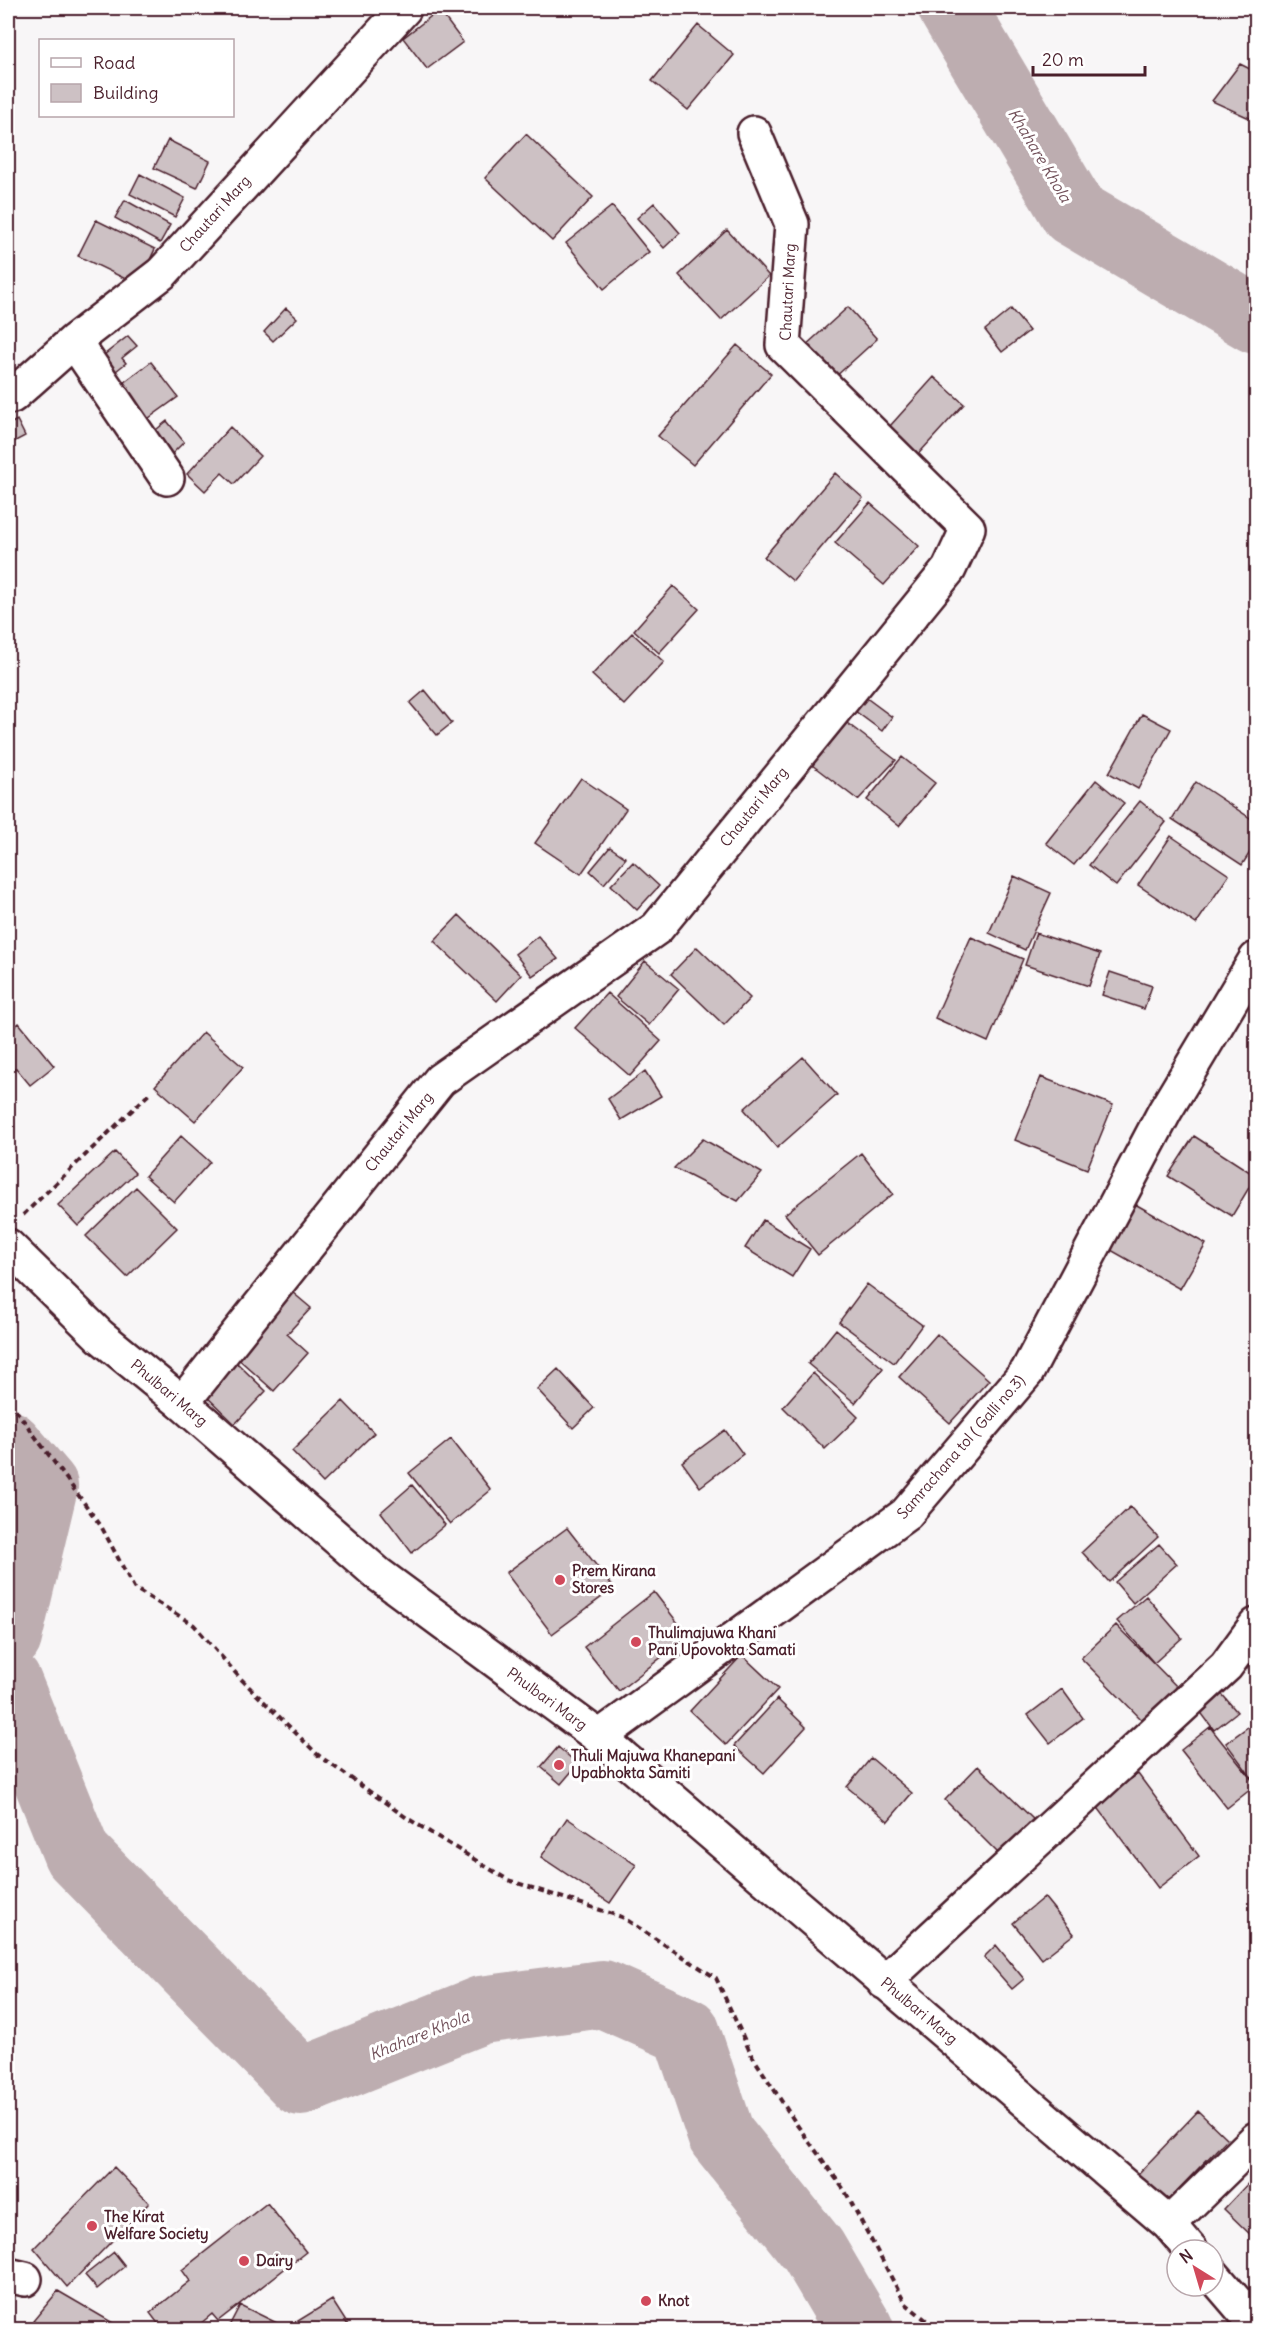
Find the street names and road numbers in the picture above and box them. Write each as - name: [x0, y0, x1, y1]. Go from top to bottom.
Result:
- street label: Chautari Marg: [175, 171, 254, 256]
- street label: Chautari Marg: [775, 243, 800, 341]
- street label: Chautari Marg: [716, 763, 792, 851]
- street label: Chautari Marg: [361, 1088, 437, 1176]
- street label: Phulbari Marg: [127, 1355, 212, 1430]
- street label: Samrachana tol ( Galli no.3): [893, 1371, 1028, 1523]
- street label: Phulbari Marg: [503, 1663, 591, 1734]
- street label: Phulbari Marg: [877, 1973, 962, 2048]

